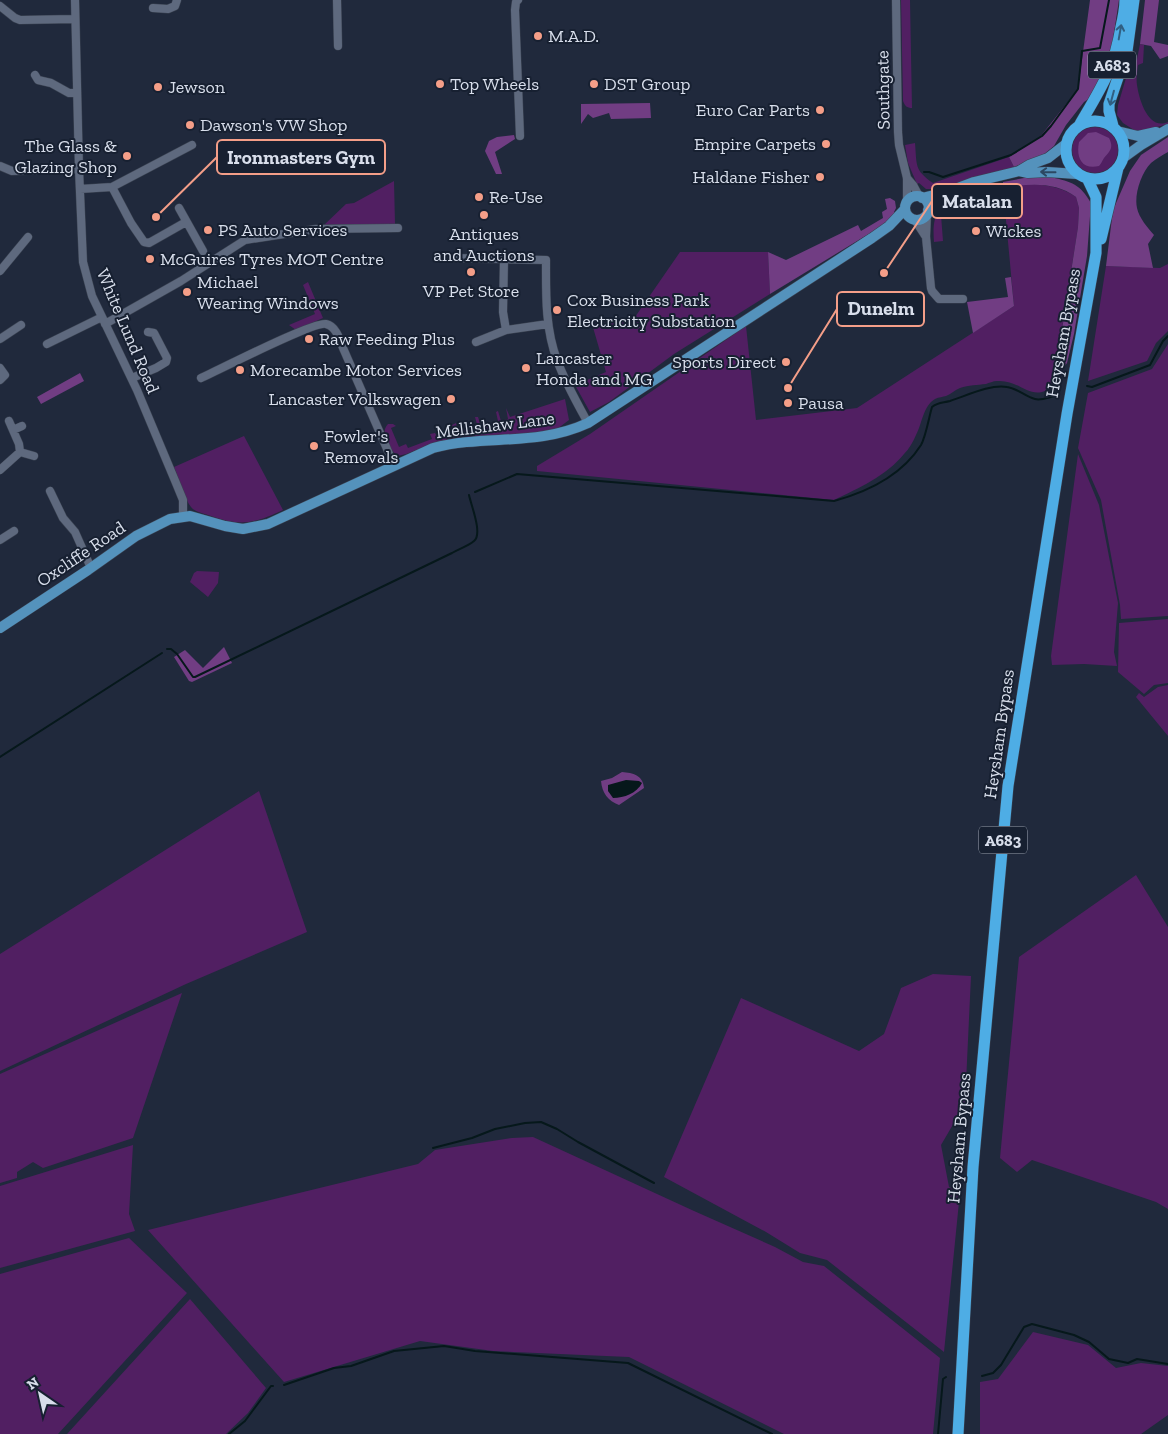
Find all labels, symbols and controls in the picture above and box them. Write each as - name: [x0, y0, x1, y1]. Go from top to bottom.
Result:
- one-way arrow: [1116, 24, 1126, 40]
- place label: M.A.D.: [548, 25, 599, 47]
- marker: M.A.D.: [532, 30, 544, 42]
- street label: Southgate: [871, 50, 895, 130]
- road number: A683: [1088, 52, 1136, 78]
- place label: Top Wheels: [450, 73, 539, 95]
- place label: DST Group: [604, 73, 691, 95]
- place label: Jewson: [168, 76, 226, 98]
- marker: Top Wheels: [434, 78, 446, 90]
- marker: DST Group: [588, 78, 600, 90]
- marker: Jewson: [152, 81, 164, 93]
- one-way arrow: [1106, 90, 1116, 106]
- place label: Euro Car Parts: [696, 99, 810, 121]
- marker: Euro Car Parts: [814, 104, 826, 116]
- place label: Dawson's VW Shop: [200, 114, 347, 136]
- marker: Dawson's VW Shop: [184, 119, 196, 131]
- place label: Empire Carpets: [694, 133, 816, 155]
- place label: The Glass & Glazing Shop: [15, 135, 117, 178]
- marker: Empire Carpets: [820, 138, 832, 150]
- callout: Ironmasters Gym: [217, 140, 385, 174]
- text: Ironmasters Gym: [227, 146, 375, 169]
- marker: The Glass & Glazing Shop: [121, 150, 133, 162]
- place label: Haldane Fisher: [693, 166, 810, 188]
- one-way arrow: [1040, 167, 1056, 177]
- marker: Haldane Fisher: [814, 171, 826, 183]
- callout: Matalan: [932, 184, 1022, 218]
- place label: Re-Use: [489, 186, 543, 208]
- text: Matalan: [942, 190, 1013, 213]
- marker: Re-Use: [473, 191, 485, 203]
- marker: Antiques and Auctions: [478, 209, 490, 221]
- place label: PS Auto Services: [218, 219, 348, 241]
- place label: Wickes: [986, 220, 1041, 242]
- place label: Antiques and Auctions: [433, 223, 535, 266]
- marker: PS Auto Services: [202, 224, 214, 236]
- marker: Wickes: [970, 225, 982, 237]
- place label: McGuires Tyres MOT Centre: [160, 248, 384, 270]
- marker: McGuires Tyres MOT Centre: [144, 253, 156, 265]
- street label: White Lund Road: [92, 265, 164, 397]
- marker: VP Pet Store: [465, 266, 477, 278]
- street label: Heysham Bypass: [1041, 267, 1085, 399]
- place label: Michael Wearing Windows: [197, 271, 339, 314]
- place label: VP Pet Store: [422, 280, 519, 302]
- marker: Michael Wearing Windows: [181, 286, 193, 298]
- place label: Cox Business Park Electricity Substation: [567, 289, 736, 332]
- callout: Dunelm: [837, 292, 924, 326]
- text: Dunelm: [848, 297, 915, 320]
- marker: Cox Business Park Electricity Substation: [551, 304, 563, 316]
- place label: Raw Feeding Plus: [319, 328, 455, 350]
- marker: Raw Feeding Plus: [303, 333, 315, 345]
- place label: Lancaster Honda and MG: [536, 347, 652, 390]
- place label: Sports Direct: [672, 351, 776, 373]
- marker: Sports Direct: [780, 356, 792, 368]
- place label: Morecambe Motor Services: [250, 359, 462, 381]
- marker: Lancaster Honda and MG: [520, 362, 532, 374]
- marker: Morecambe Motor Services: [234, 364, 246, 376]
- place label: Lancaster Volkswagen: [269, 388, 442, 410]
- place label: Pausa: [798, 392, 844, 414]
- marker: Lancaster Volkswagen: [445, 393, 457, 405]
- marker: Pausa: [782, 397, 794, 409]
- street label: Mellishaw Lane: [434, 407, 556, 443]
- place label: Fowler's Removals: [324, 425, 398, 468]
- marker: Fowler's Removals: [308, 440, 320, 452]
- street label: Oxcliffe Road: [32, 516, 130, 592]
- street label: Heysham Bypass: [979, 668, 1019, 800]
- road number: A683: [979, 826, 1027, 854]
- street label: Heysham Bypass: [942, 1072, 976, 1204]
- north arrow: [15, 1369, 65, 1419]
- text: N: [24, 1373, 42, 1394]

